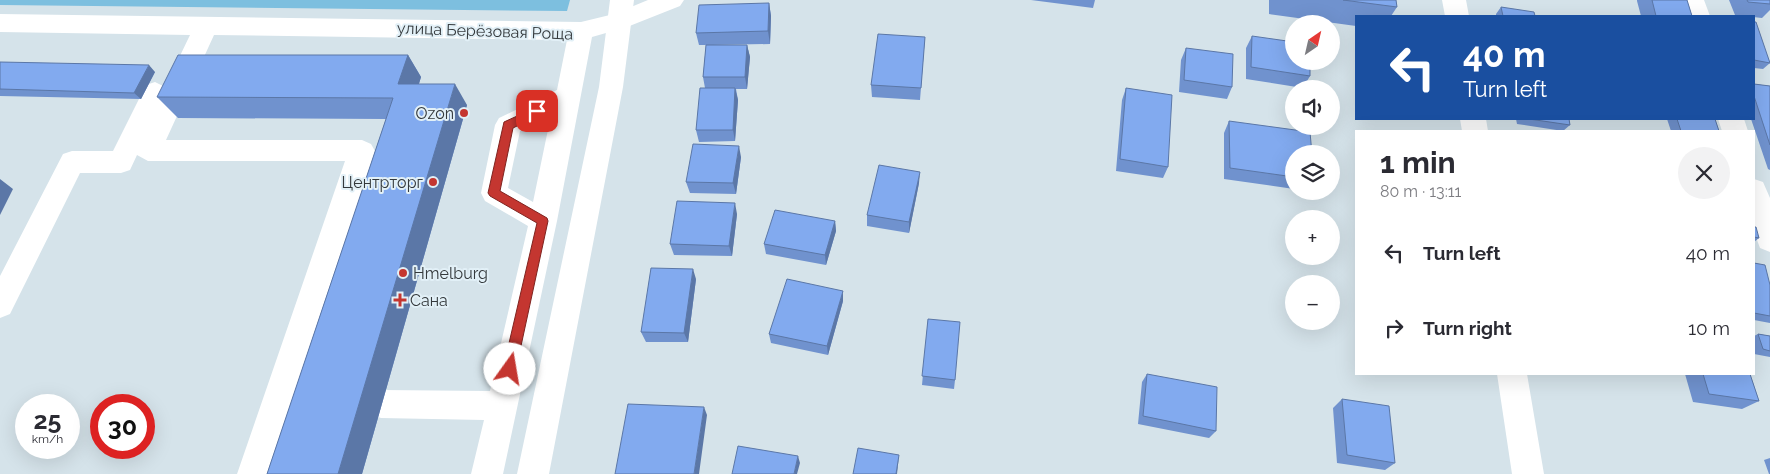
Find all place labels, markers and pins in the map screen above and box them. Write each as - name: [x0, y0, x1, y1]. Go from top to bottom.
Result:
- pin: [516, 90, 558, 132]
- place label: Ozon: [415, 104, 454, 123]
- marker: Ozon: [458, 107, 470, 119]
- place label: Центрторг: [342, 173, 424, 192]
- marker: Центрторг: [427, 176, 439, 188]
- place label: Hmelburg: [413, 264, 488, 283]
- marker: Hmelburg: [397, 267, 409, 279]
- place label: Сана: [410, 291, 448, 310]
- marker: Сана: [394, 294, 406, 306]

